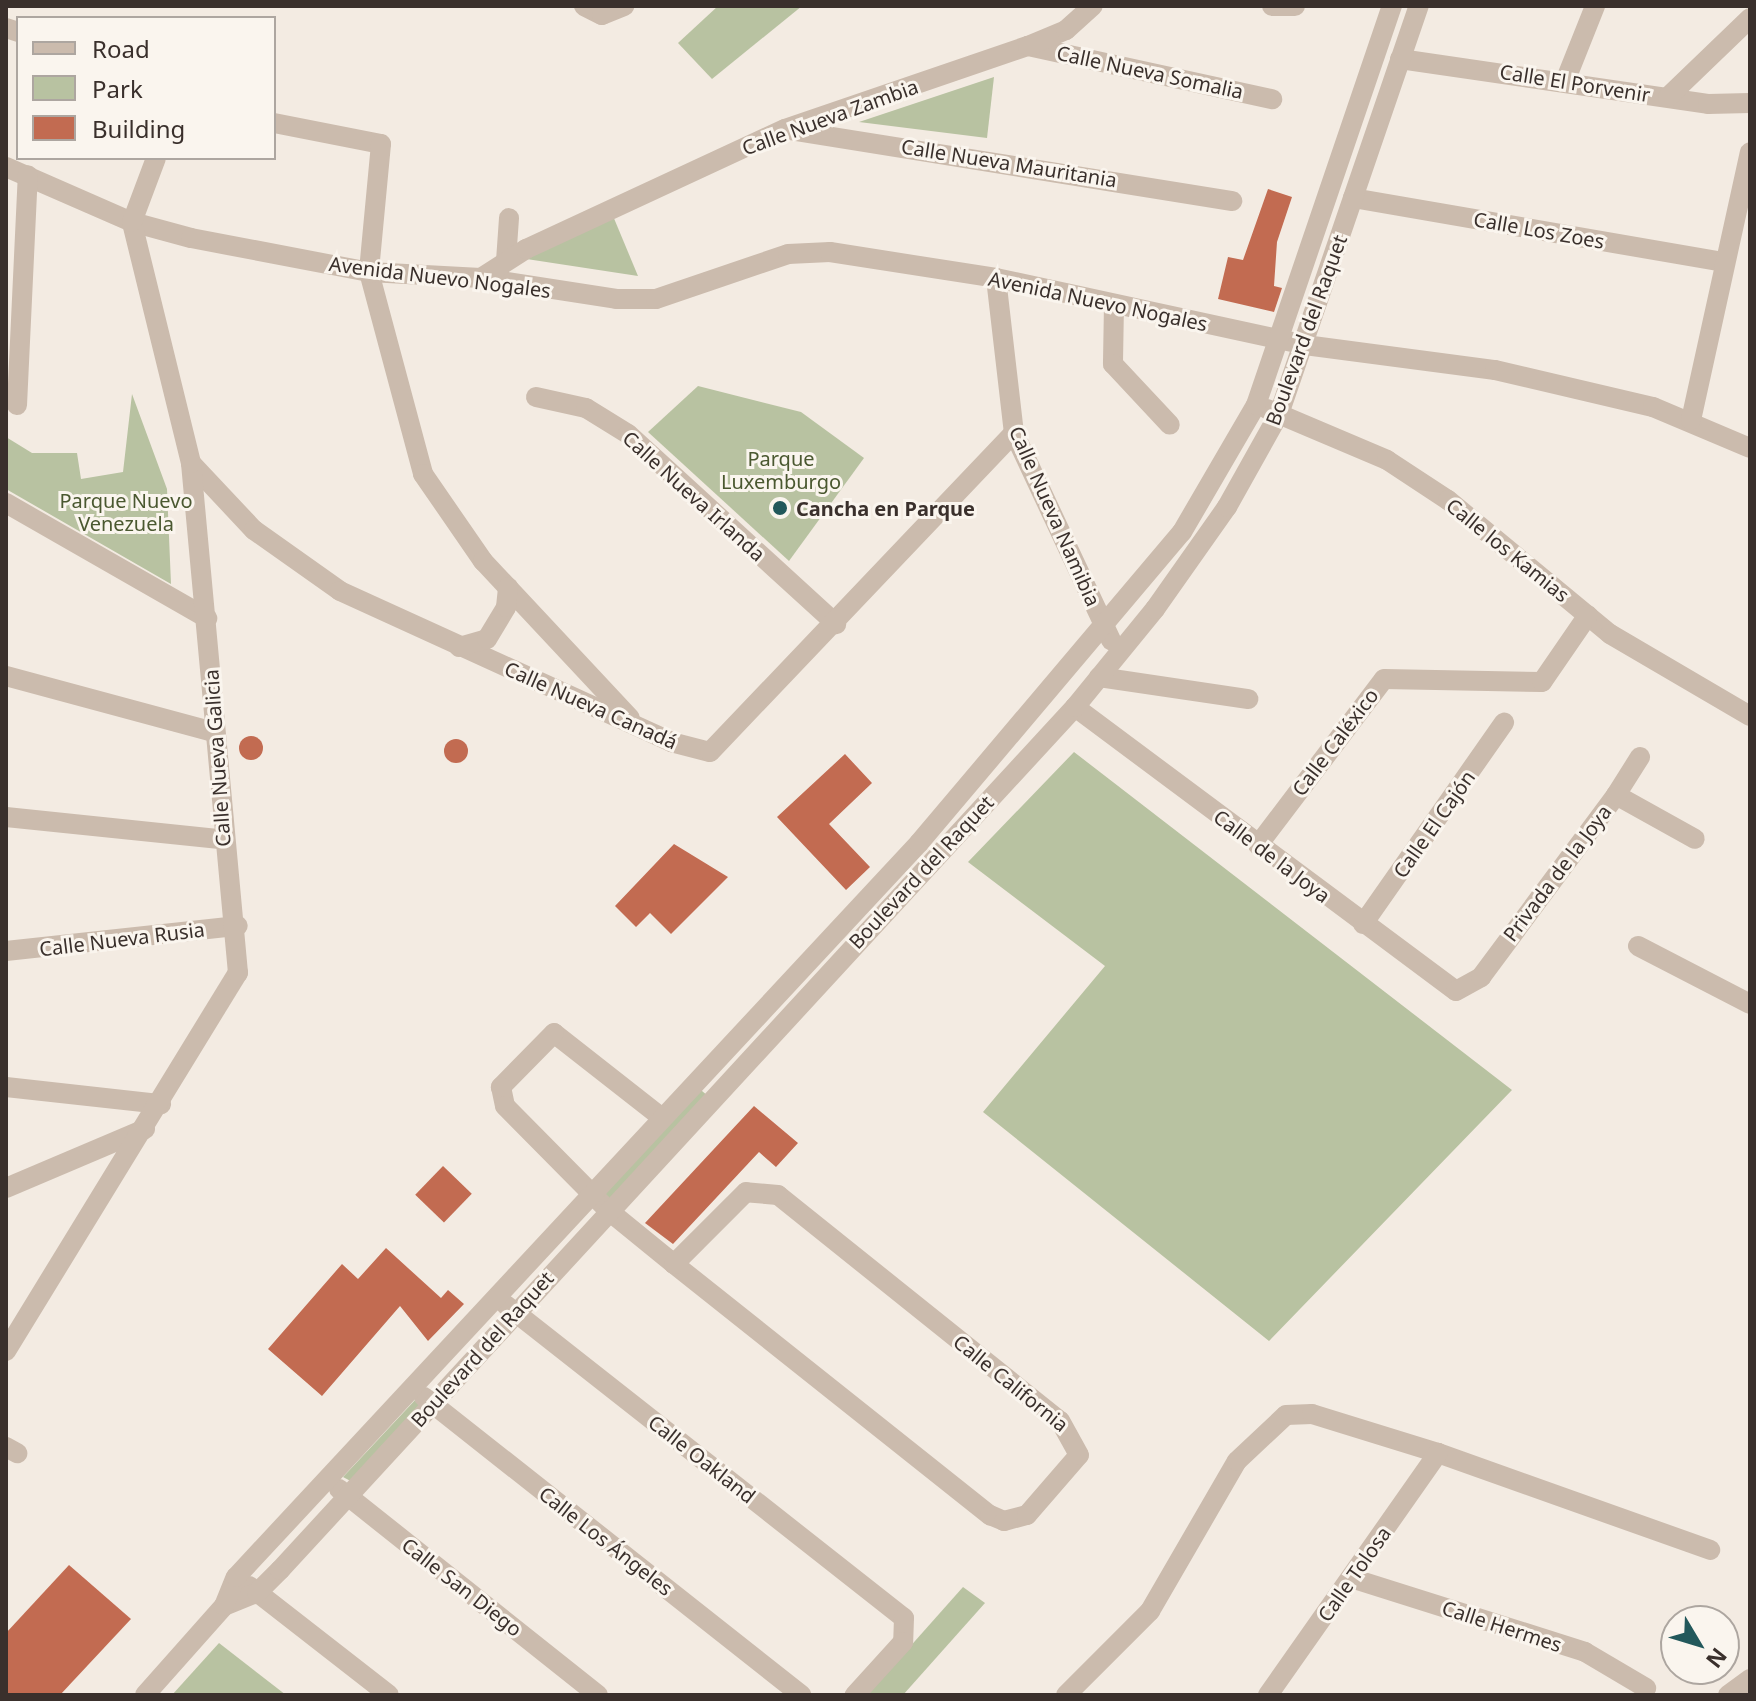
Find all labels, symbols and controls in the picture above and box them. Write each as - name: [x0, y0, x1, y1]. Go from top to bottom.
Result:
- legend: [16, 16, 276, 160]
- text: Road: [92, 32, 150, 65]
- street label: Calle Nueva Somalia: [1054, 40, 1246, 104]
- street label: Calle El Porvenir: [1498, 59, 1652, 107]
- text: Park: [92, 72, 143, 105]
- street label: Calle Nueva Zambia: [739, 74, 921, 160]
- text: Building: [92, 112, 185, 145]
- street label: Calle Nueva Mauritania: [899, 134, 1119, 192]
- street label: Calle Los Zoes: [1472, 207, 1606, 253]
- street label: Boulevard del Raquet: [1260, 231, 1352, 429]
- street label: Avenida Nuevo Nogales: [328, 251, 552, 303]
- street label: Avenida Nuevo Nogales: [986, 266, 1210, 336]
- street label: Calle Nueva Namibia: [1004, 422, 1106, 610]
- street label: Calle Nueva Irlanda: [618, 426, 770, 566]
- park label: Parque Luxemburgo: [721, 447, 841, 494]
- park label: Parque Nuevo Venezuela: [59, 488, 193, 535]
- street label: Calle los Kamias: [1442, 493, 1574, 607]
- place label: Cancha en Parque: [796, 496, 975, 520]
- marker: Cancha en Parque: [771, 499, 789, 517]
- street label: Calle Nueva Canadá: [501, 656, 681, 754]
- street label: Calle Nueva Galicia: [199, 668, 235, 848]
- street label: Calle Caléxico: [1287, 684, 1383, 800]
- street label: Calle El Cajón: [1388, 766, 1480, 882]
- street label: Boulevard del Raquet: [844, 790, 998, 954]
- street label: Privada de la Joya: [1498, 800, 1616, 946]
- street label: Calle de la Joya: [1209, 804, 1335, 908]
- street label: Calle Nueva Rusia: [38, 917, 206, 961]
- street label: Boulevard del Raquet: [406, 1266, 558, 1432]
- street label: Calle California: [949, 1329, 1073, 1437]
- street label: Calle Oakland: [644, 1410, 760, 1508]
- street label: Calle Los Ángeles: [534, 1481, 678, 1601]
- street label: Calle Tolosa: [1312, 1522, 1396, 1626]
- street label: Calle San Diego: [397, 1533, 527, 1641]
- street label: Calle Hermes: [1439, 1595, 1565, 1657]
- north arrow: [1660, 1605, 1740, 1685]
- text: N: [1700, 1642, 1735, 1675]

